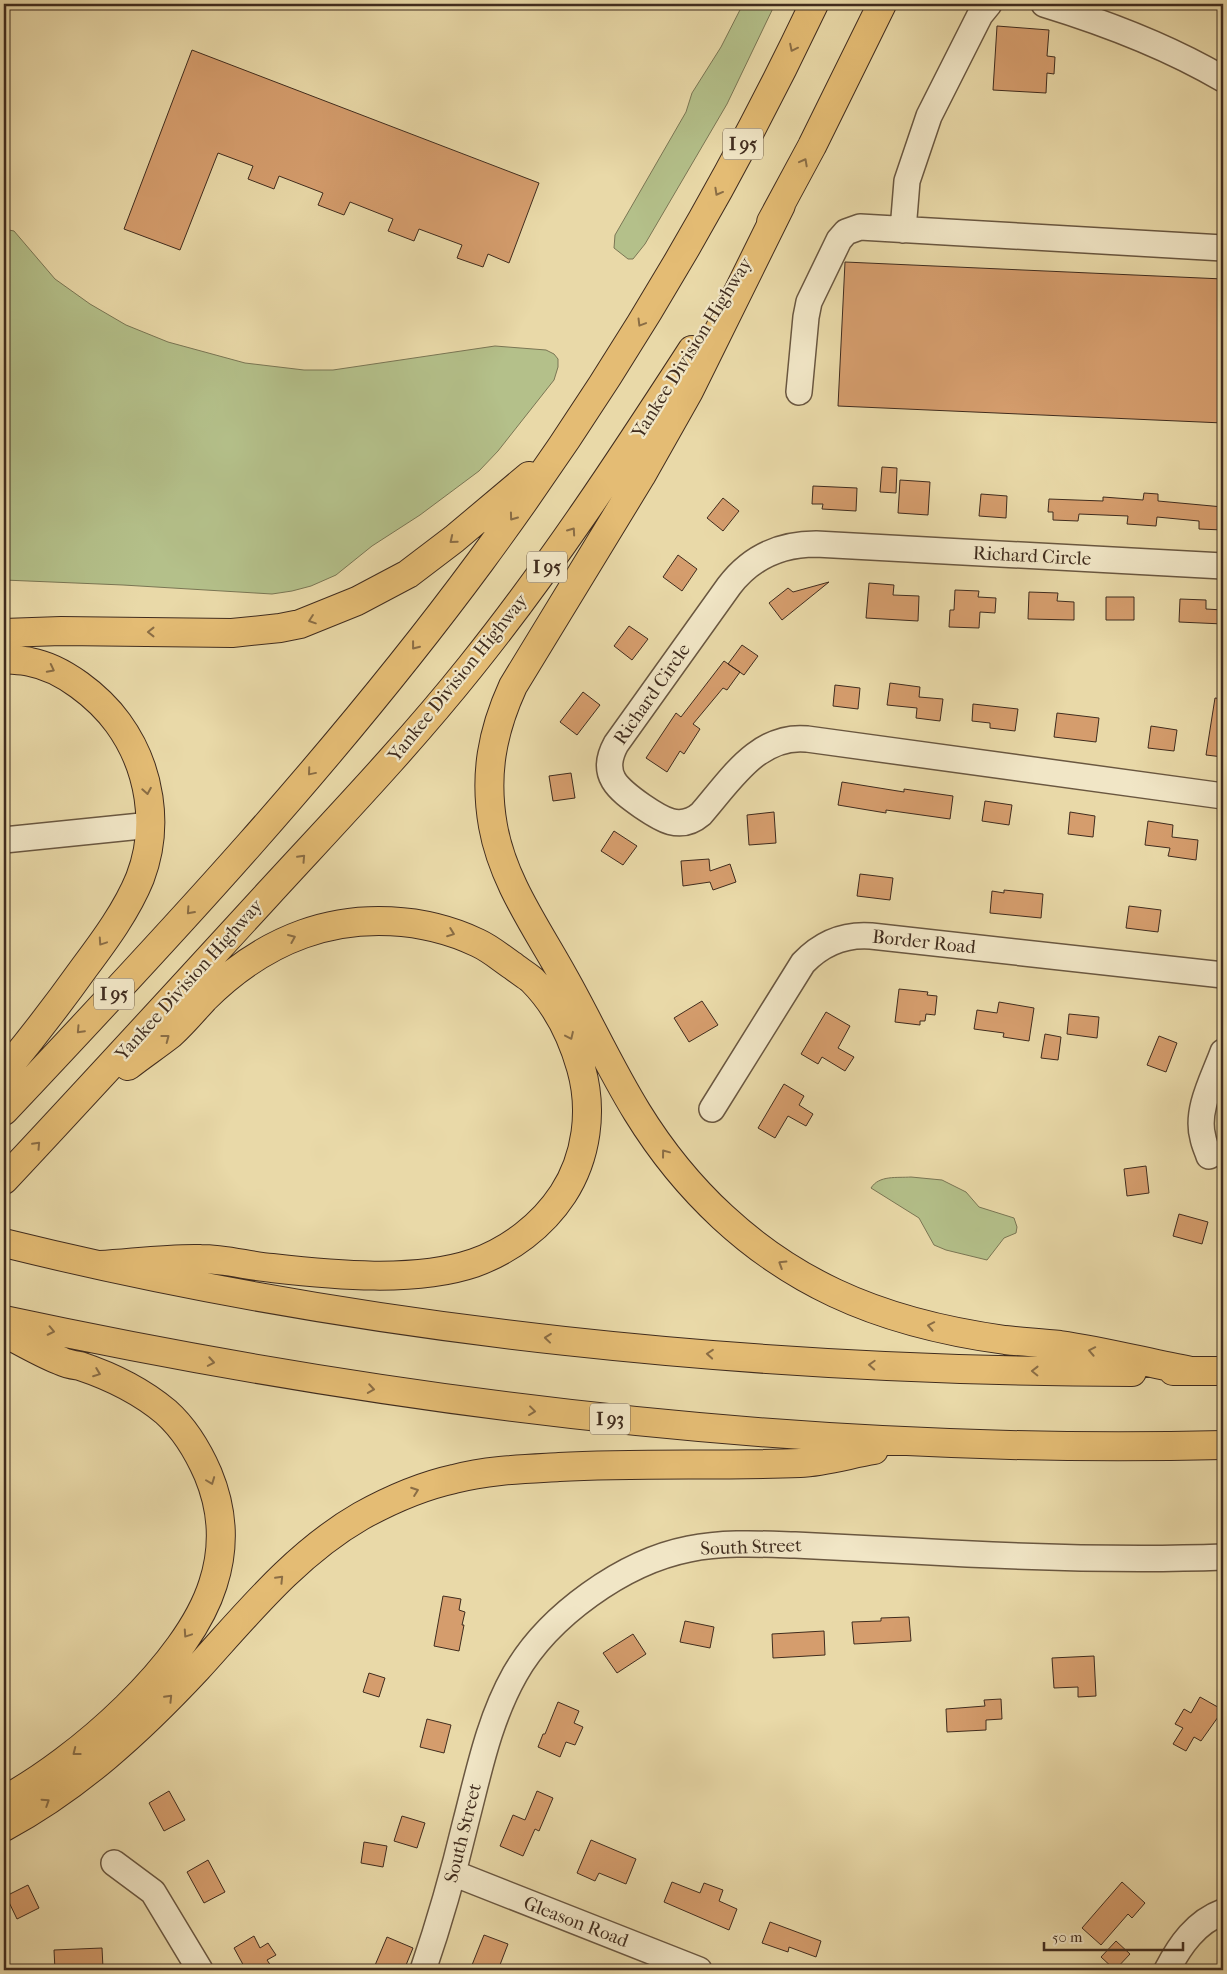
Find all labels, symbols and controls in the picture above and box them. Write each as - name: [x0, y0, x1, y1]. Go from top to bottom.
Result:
- one-way arrow: [789, 43, 799, 52]
- road number: I 95: [723, 128, 763, 160]
- one-way arrow: [798, 159, 808, 168]
- one-way arrow: [714, 186, 724, 195]
- street label: Yankee Division Highway: [627, 253, 757, 443]
- one-way arrow: [638, 318, 648, 327]
- one-way arrow: [510, 511, 518, 520]
- one-way arrow: [566, 528, 575, 537]
- one-way arrow: [449, 534, 459, 543]
- street label: Richard Circle: [972, 542, 1092, 570]
- road number: I 95: [527, 552, 567, 582]
- street label: Yankee Division Highway: [383, 589, 533, 767]
- one-way arrow: [308, 614, 317, 624]
- one-way arrow: [147, 627, 154, 637]
- street label: Richard Circle: [609, 639, 695, 749]
- one-way arrow: [411, 641, 420, 650]
- one-way arrow: [46, 663, 55, 673]
- one-way arrow: [309, 766, 317, 775]
- one-way arrow: [142, 787, 152, 796]
- one-way arrow: [296, 855, 305, 864]
- street label: Yankee Division Highway: [110, 894, 268, 1066]
- one-way arrow: [187, 906, 196, 915]
- street label: Border Road: [871, 926, 977, 958]
- one-way arrow: [446, 927, 455, 937]
- one-way arrow: [287, 934, 296, 945]
- one-way arrow: [99, 936, 108, 946]
- road number: I 95: [94, 979, 134, 1010]
- one-way arrow: [77, 1025, 86, 1034]
- one-way arrow: [564, 1031, 574, 1040]
- one-way arrow: [160, 1035, 169, 1043]
- one-way arrow: [31, 1141, 40, 1150]
- one-way arrow: [662, 1150, 670, 1159]
- one-way arrow: [778, 1261, 788, 1270]
- one-way arrow: [927, 1321, 936, 1332]
- one-way arrow: [47, 1325, 56, 1336]
- one-way arrow: [544, 1333, 552, 1344]
- one-way arrow: [1087, 1346, 1096, 1357]
- one-way arrow: [706, 1349, 714, 1360]
- one-way arrow: [206, 1357, 215, 1367]
- one-way arrow: [868, 1360, 876, 1371]
- one-way arrow: [1030, 1366, 1038, 1376]
- one-way arrow: [92, 1367, 100, 1377]
- one-way arrow: [367, 1383, 375, 1394]
- road number: I 93: [590, 1404, 630, 1435]
- one-way arrow: [528, 1405, 536, 1416]
- one-way arrow: [205, 1476, 215, 1484]
- one-way arrow: [411, 1487, 419, 1497]
- street label: South Street: [700, 1534, 802, 1560]
- one-way arrow: [274, 1576, 283, 1585]
- one-way arrow: [184, 1628, 193, 1638]
- one-way arrow: [163, 1694, 172, 1703]
- one-way arrow: [73, 1746, 82, 1754]
- street label: South Street: [440, 1781, 486, 1885]
- one-way arrow: [40, 1799, 49, 1808]
- street label: Gleason Road: [520, 1892, 632, 1952]
- scale bar: [1044, 1919, 1183, 1951]
- text: 50 m: [1052, 1928, 1083, 1946]

